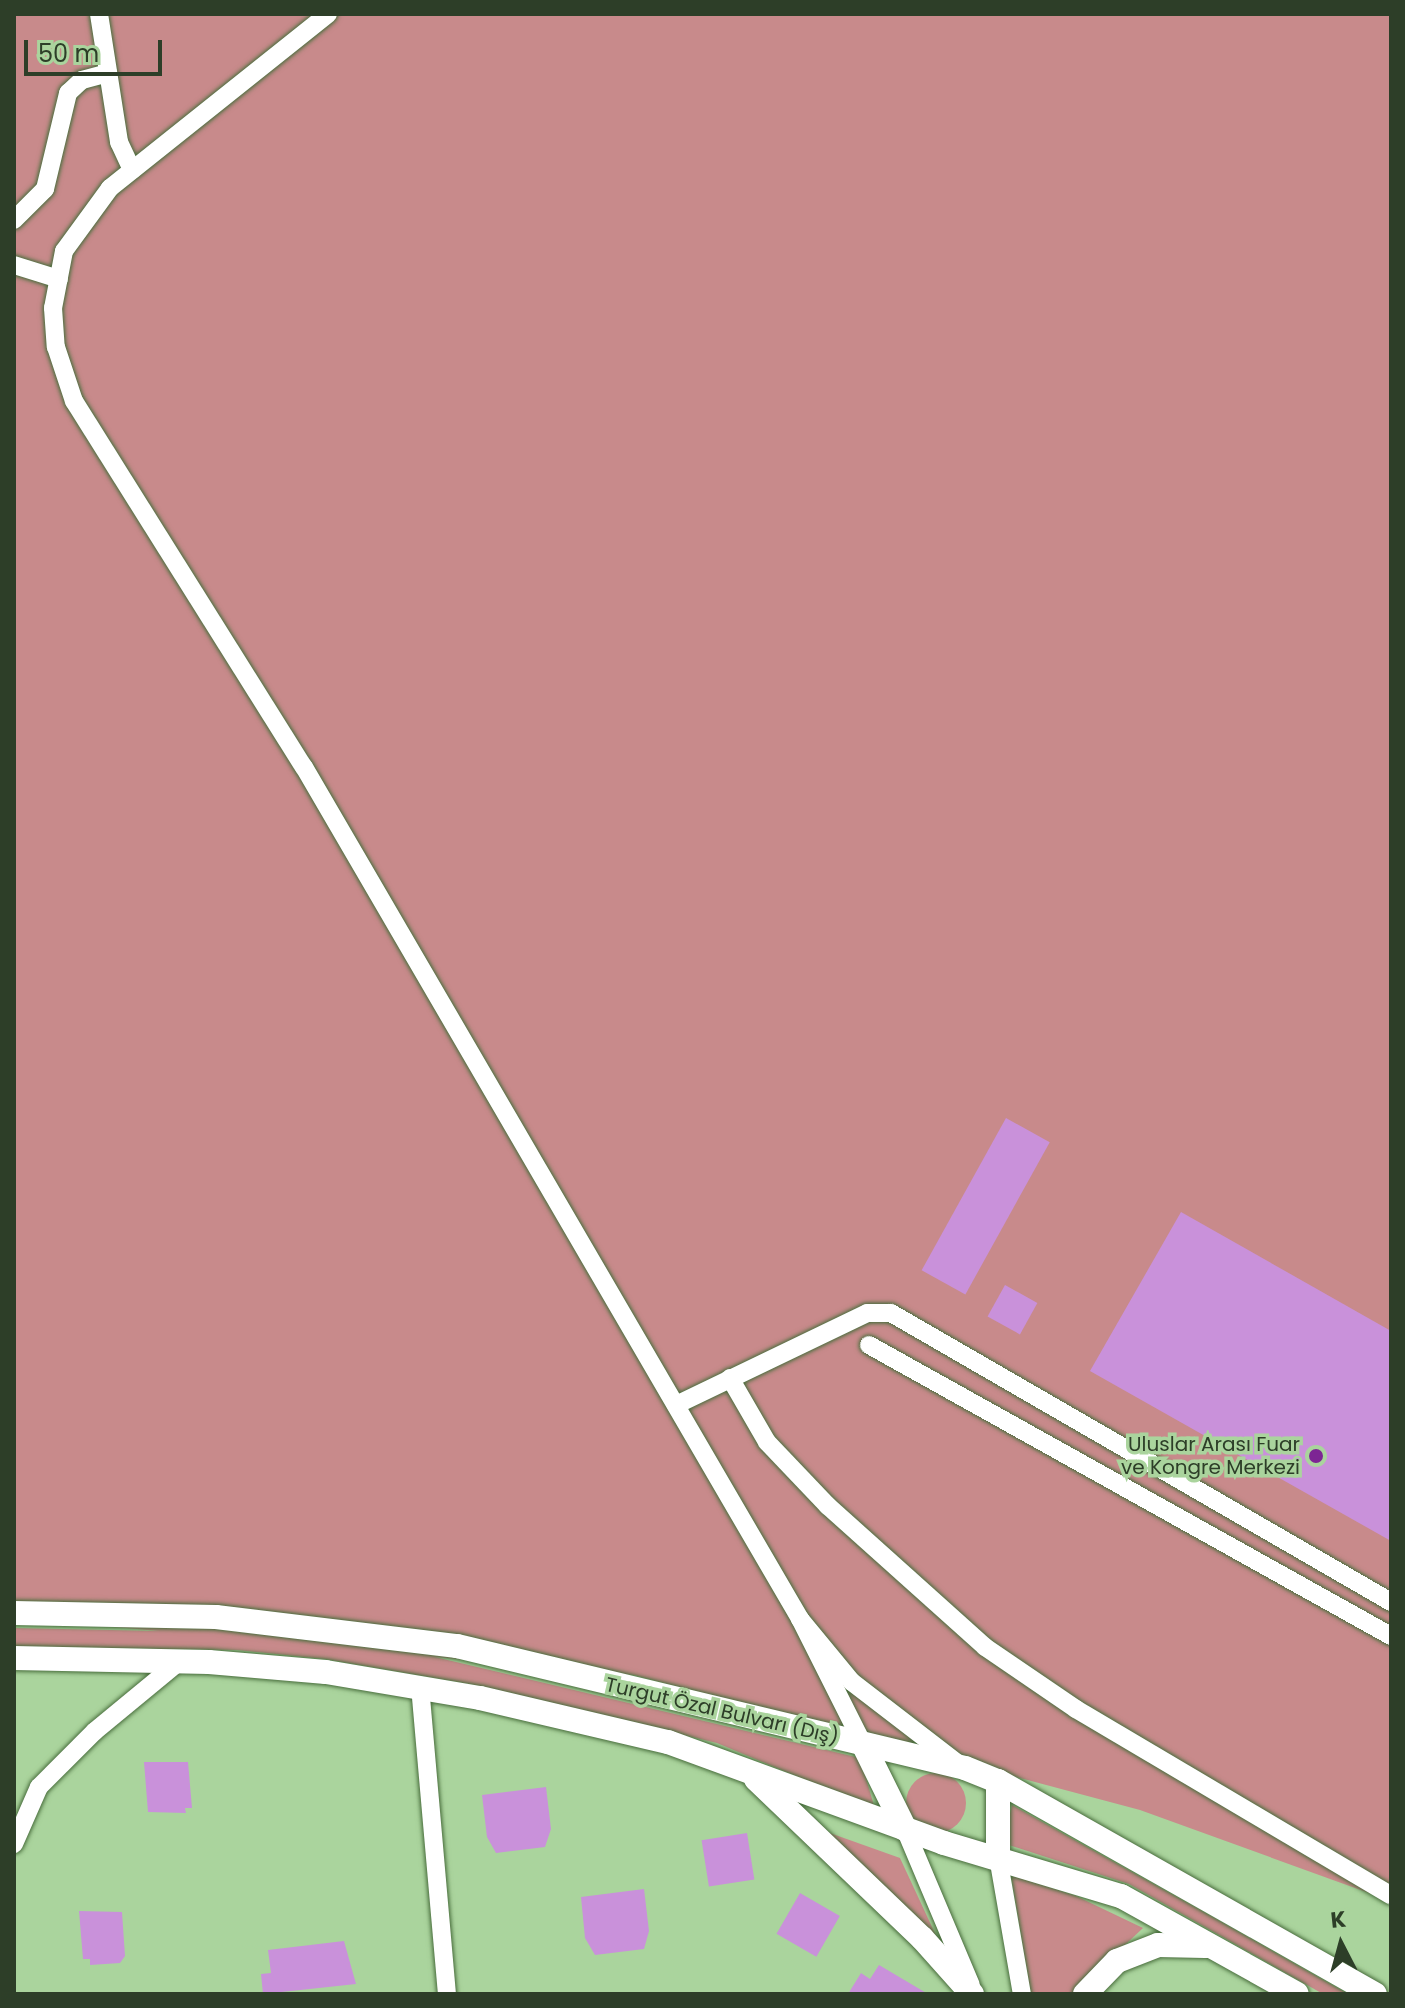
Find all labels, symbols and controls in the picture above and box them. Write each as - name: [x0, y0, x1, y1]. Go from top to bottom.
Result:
- scale bar: [28, 24, 166, 74]
- text: 50 m: [38, 37, 99, 70]
- place label: Uluslar Arası Fuar ve Kongre Merkezi: [1121, 1432, 1300, 1479]
- marker: Uluslar Arası Fuar ve Kongre Merkezi: [1307, 1447, 1325, 1465]
- street label: Turgut Özal Bulvarı (Dış): [603, 1672, 841, 1750]
- text: K: [1329, 1903, 1348, 1936]
- north arrow: [1301, 1904, 1381, 1984]

